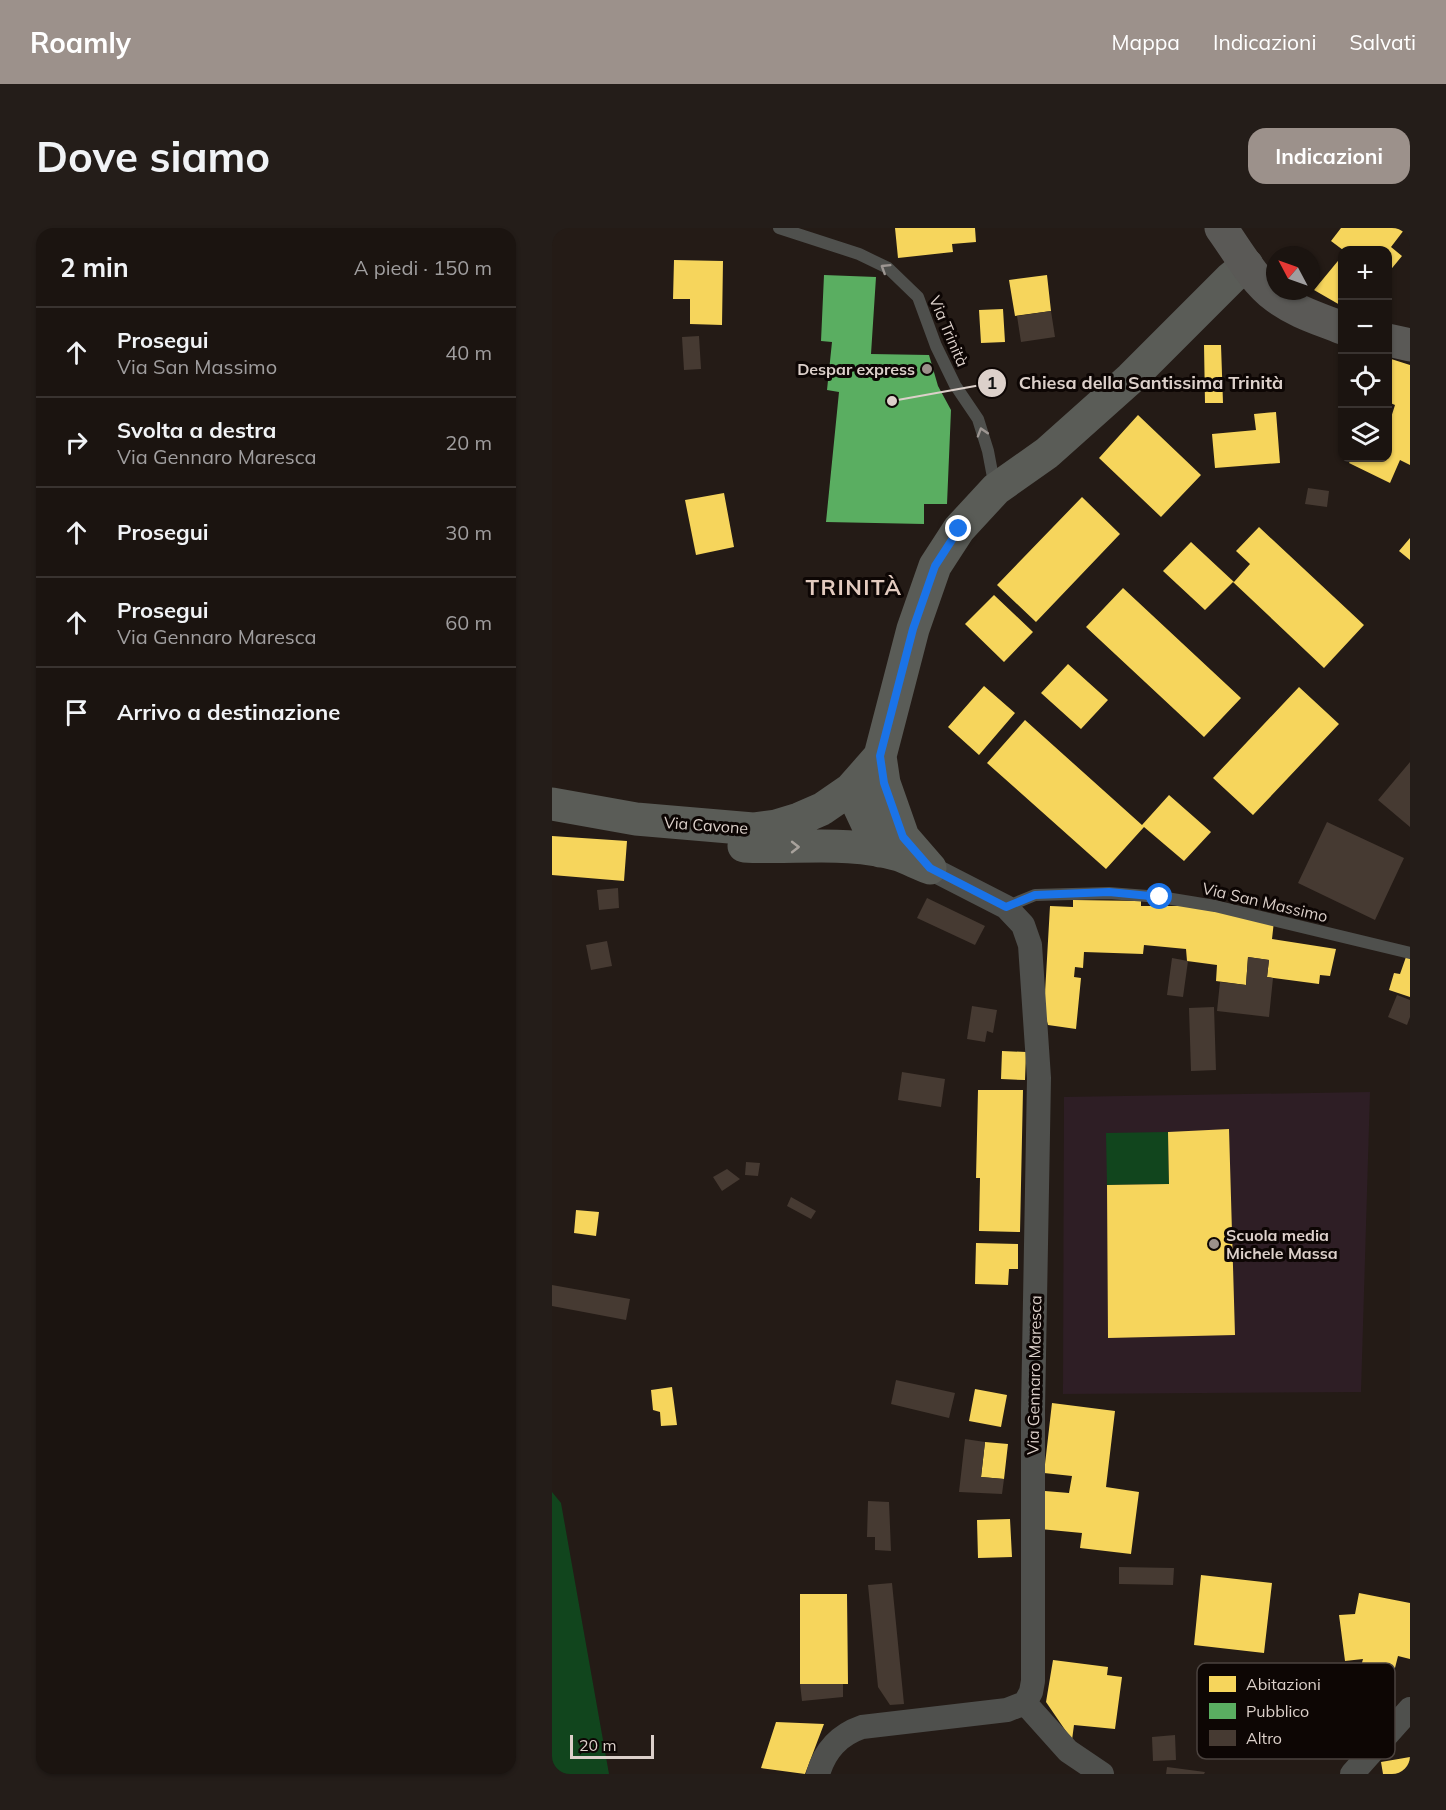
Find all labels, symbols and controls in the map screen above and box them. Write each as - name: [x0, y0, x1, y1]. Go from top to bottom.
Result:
- text: Roamly: [30, 25, 131, 60]
- text: Mappa: [1112, 29, 1180, 55]
- text: Indicazioni: [1213, 29, 1316, 55]
- text: Salvati: [1349, 29, 1416, 55]
- button: Indicazioni: [1248, 128, 1410, 184]
- text: Dove siamo: [36, 130, 270, 183]
- north arrow: [1266, 246, 1320, 300]
- map controls: [1338, 246, 1392, 462]
- button: +: [1338, 246, 1392, 300]
- text: 2 min: [60, 251, 129, 284]
- text: A piedi · 150 m: [354, 255, 492, 280]
- one-way arrow: [881, 263, 891, 275]
- street label: Via Trinità: [925, 292, 973, 370]
- button: −: [1338, 300, 1392, 354]
- text: Prosegui: [117, 326, 209, 354]
- icon: ahead: [60, 336, 93, 369]
- text: 40 m: [445, 340, 492, 365]
- text: Via San Massimo: [117, 354, 277, 379]
- button: locate: [1338, 354, 1392, 408]
- place label: Despar express: [797, 359, 915, 379]
- marker: Despar express: [920, 362, 934, 376]
- callout: Chiesa della Santissima Trinità: [977, 365, 1295, 401]
- text: 1: [987, 371, 997, 394]
- text: Chiesa della Santissima Trinità: [1019, 371, 1283, 394]
- button: layers: [1338, 408, 1392, 462]
- text: Svolta a destra: [117, 416, 276, 444]
- icon: right: [60, 426, 93, 459]
- one-way arrow: [977, 427, 990, 438]
- text: 20 m: [445, 430, 492, 455]
- text: Via Gennaro Maresca: [117, 444, 317, 469]
- route end: [945, 515, 971, 541]
- icon: ahead: [60, 516, 93, 549]
- text: Prosegui: [117, 518, 209, 546]
- text: 30 m: [445, 520, 492, 545]
- district label: TRINITÀ: [805, 573, 903, 601]
- text: Prosegui: [117, 596, 209, 624]
- icon: ahead: [60, 606, 93, 639]
- text: 60 m: [445, 610, 492, 635]
- text: Via Gennaro Maresca: [117, 624, 317, 649]
- icon: arrive: [60, 696, 93, 729]
- text: Arrivo a destinazione: [117, 698, 340, 726]
- street label: Via Cavone: [663, 812, 749, 838]
- one-way arrow: [790, 840, 799, 853]
- street label: Via San Massimo: [1200, 878, 1330, 926]
- route start: [1146, 883, 1172, 909]
- place label: Scuola media Michele Massa: [1226, 1225, 1338, 1263]
- marker: Scuola media Michele Massa: [1207, 1237, 1221, 1251]
- street label: Via Gennaro Maresca: [1023, 1295, 1045, 1455]
- legend: [1197, 1663, 1395, 1759]
- text: Abitazioni: [1246, 1674, 1321, 1694]
- text: Pubblico: [1246, 1701, 1309, 1721]
- text: Altro: [1246, 1728, 1282, 1748]
- scale bar: [570, 1732, 654, 1760]
- text: 20 m: [579, 1735, 616, 1755]

